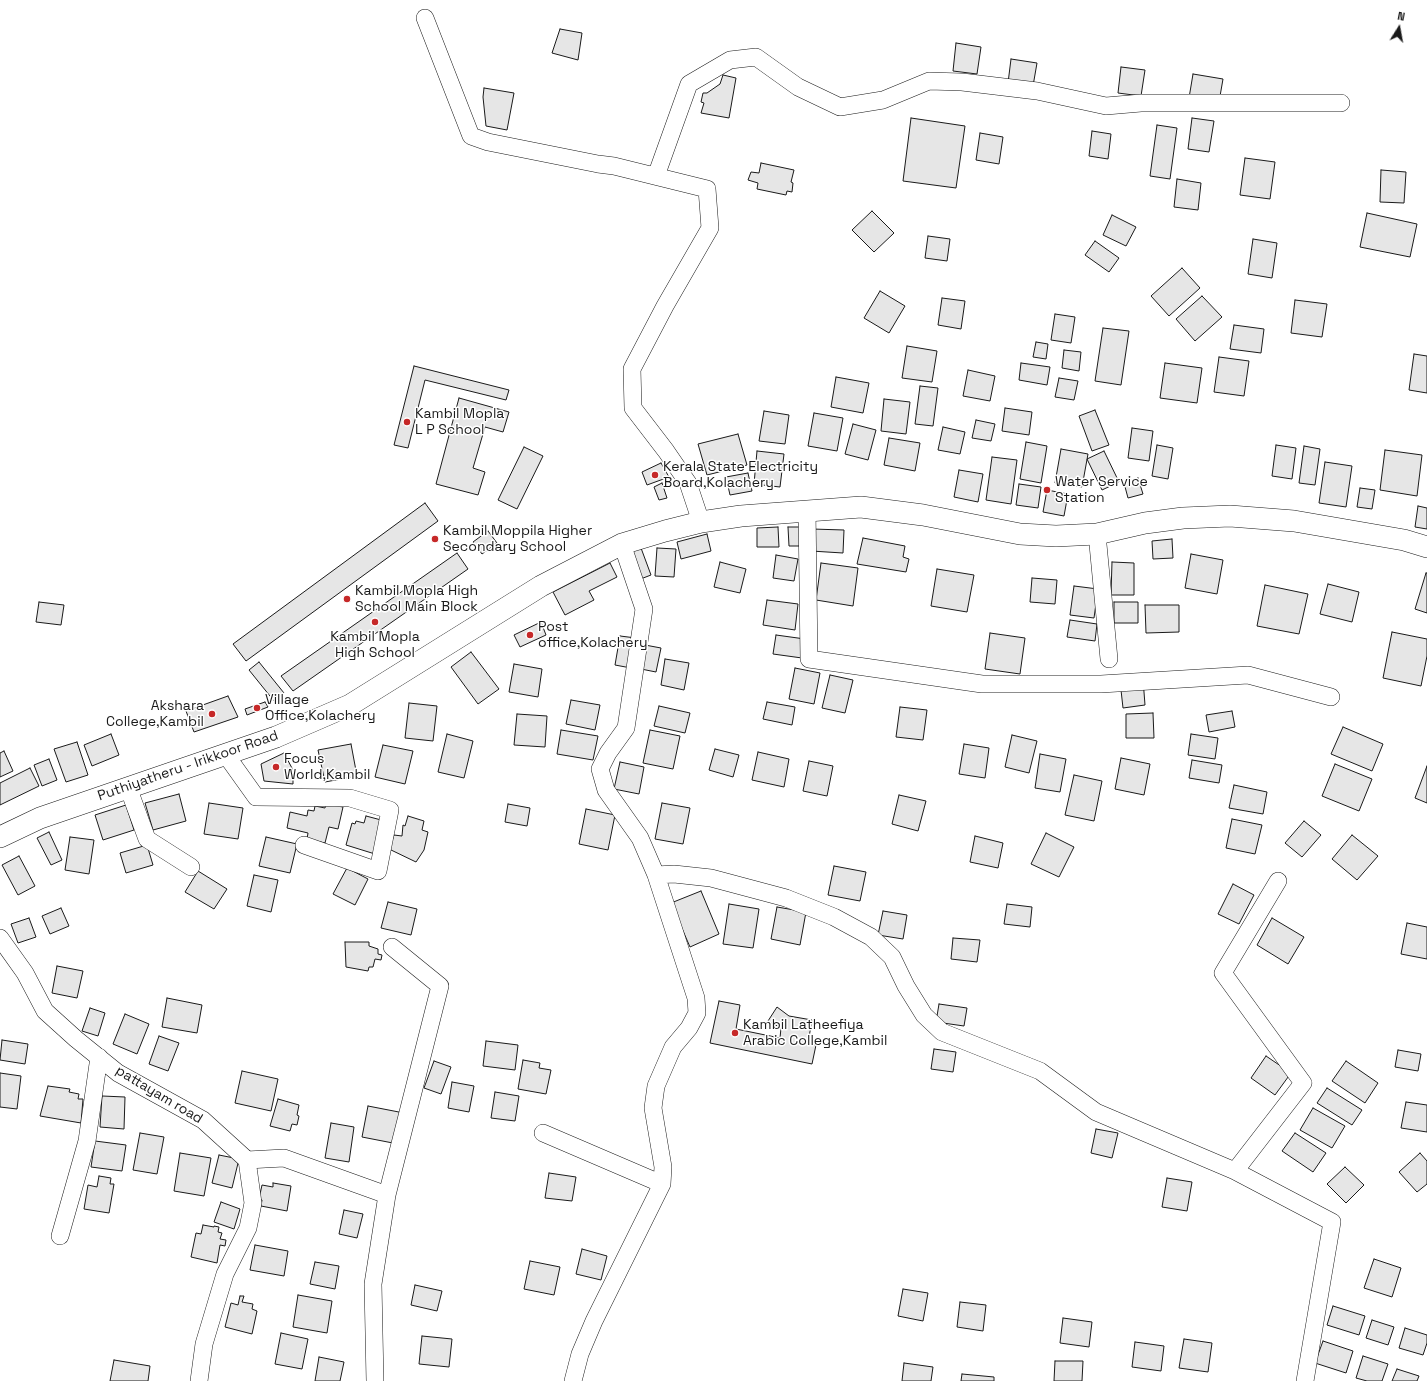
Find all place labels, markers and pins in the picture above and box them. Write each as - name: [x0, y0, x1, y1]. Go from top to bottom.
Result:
- place label: Kambil Mopla L P School: [415, 406, 504, 438]
- marker: Kambil Mopla L P School: [402, 417, 412, 427]
- place label: Kerala State Electricity Board,Kolachery: [663, 459, 818, 492]
- marker: Kerala State Electricity Board,Kolachery: [650, 470, 660, 480]
- place label: Water Service Station: [1055, 474, 1148, 506]
- marker: Water Service Station: [1042, 485, 1052, 495]
- place label: Kambil Moppila Higher Secondary School: [443, 523, 592, 556]
- marker: Kambil Moppila Higher Secondary School: [430, 534, 440, 544]
- place label: Kambil Mopla High School Main Block: [355, 583, 478, 616]
- marker: Kambil Mopla High School Main Block: [342, 594, 352, 604]
- marker: Kambil Mopla High School: [370, 617, 380, 627]
- place label: Post office,Kolachery: [538, 619, 648, 652]
- place label: Kambil Mopla High School: [330, 629, 420, 662]
- marker: Post office,Kolachery: [525, 630, 535, 640]
- place label: Village Office,Kolachery: [265, 692, 375, 724]
- place label: Akshara College,Kambil: [106, 698, 204, 730]
- marker: Village Office,Kolachery: [252, 703, 262, 713]
- marker: Akshara College,Kambil: [207, 709, 217, 719]
- place label: Focus World,Kambil: [284, 751, 370, 784]
- marker: Focus World,Kambil: [271, 762, 281, 772]
- place label: Kambil Latheefiya Arabic College,Kambil: [743, 1017, 887, 1050]
- marker: Kambil Latheefiya Arabic College,Kambil: [730, 1028, 740, 1038]

